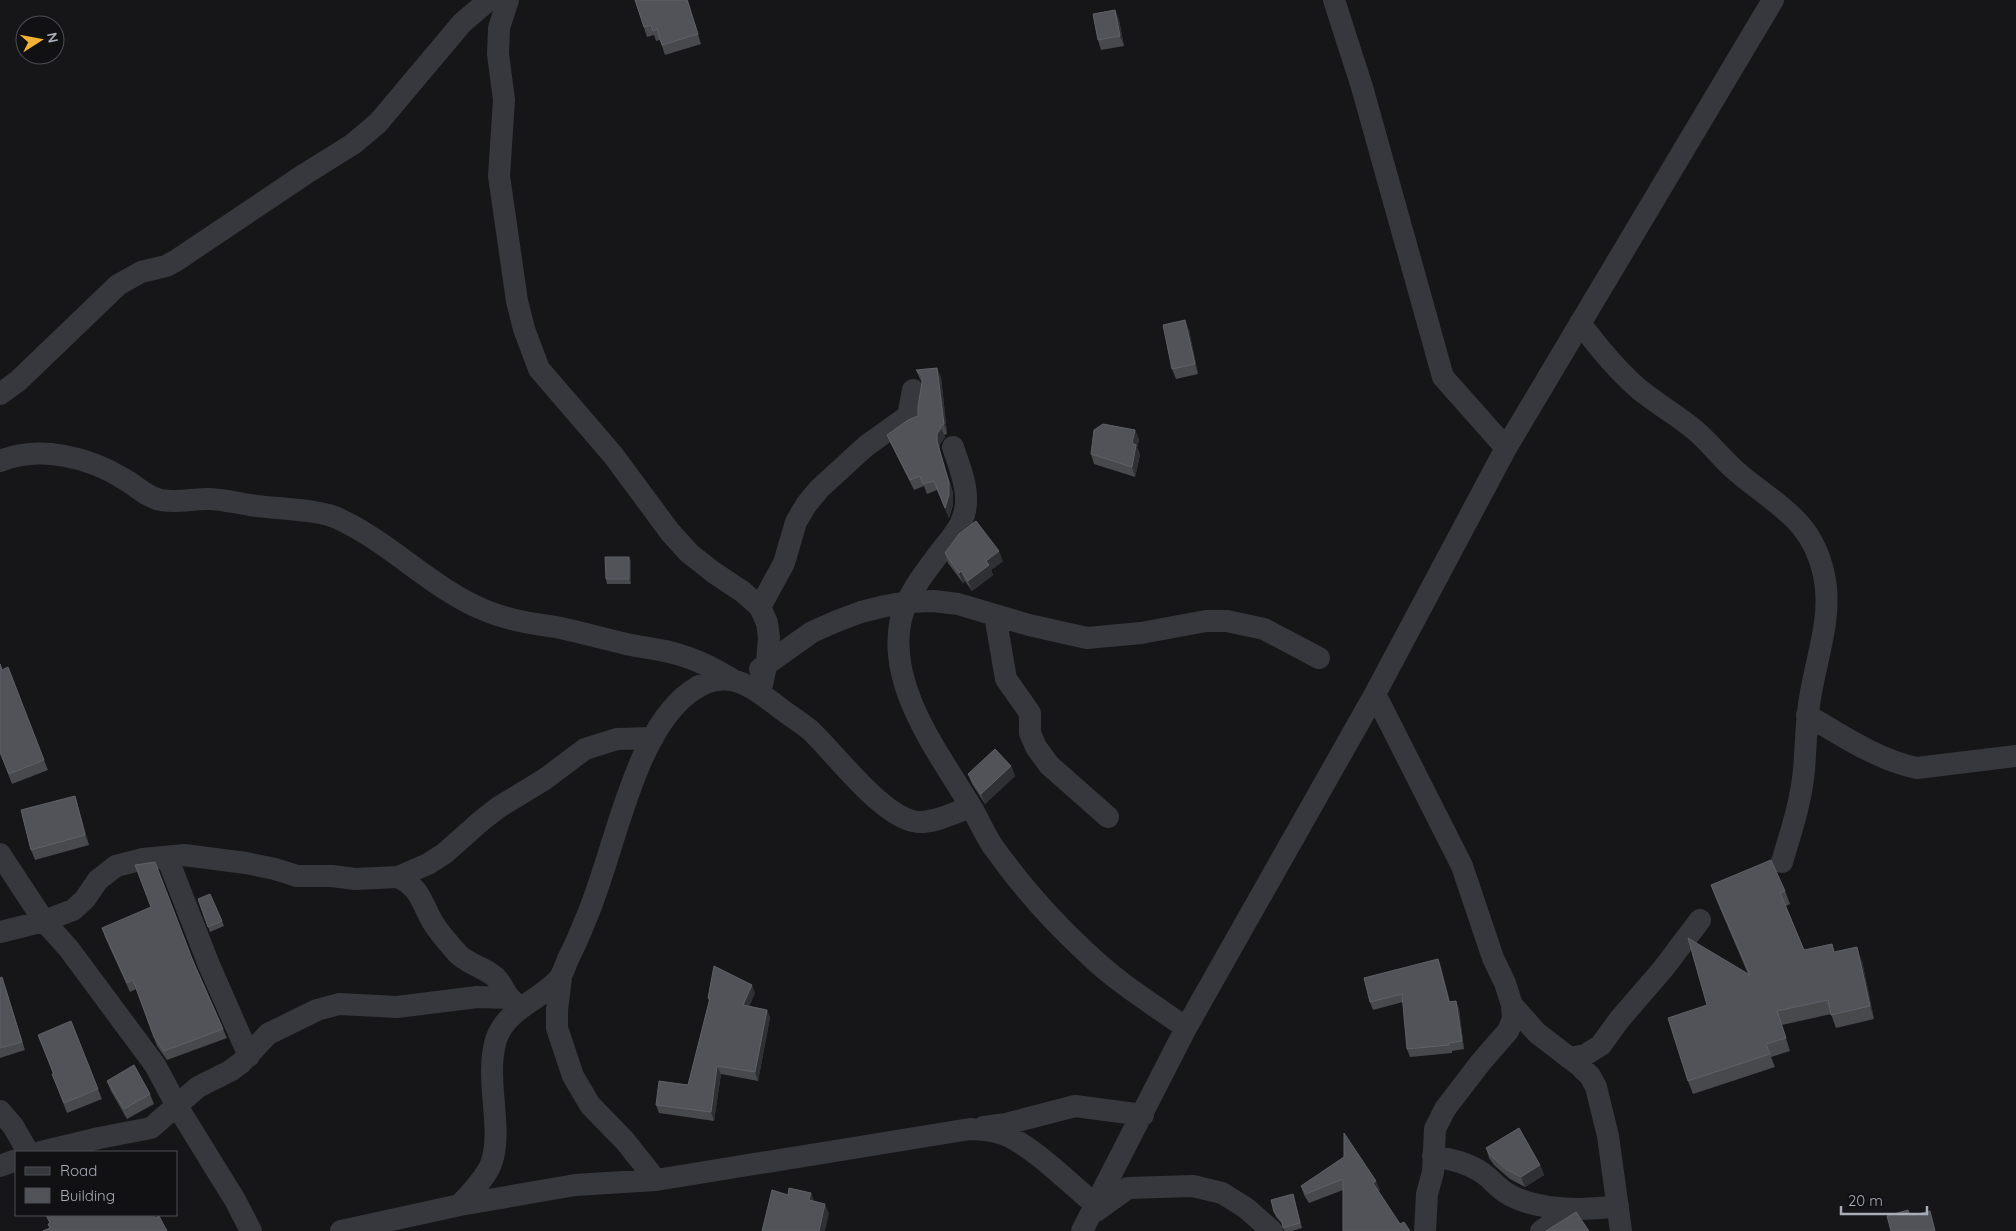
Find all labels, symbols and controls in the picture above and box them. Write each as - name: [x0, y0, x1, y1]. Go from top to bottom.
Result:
- north arrow: [15, 15, 65, 65]
- text: N: [43, 31, 63, 44]
- legend: [15, 1151, 178, 1216]
- text: Road: [60, 1161, 97, 1180]
- scale bar: [1841, 1184, 1927, 1216]
- text: Building: [60, 1186, 115, 1205]
- text: 20 m: [1848, 1191, 1883, 1210]

